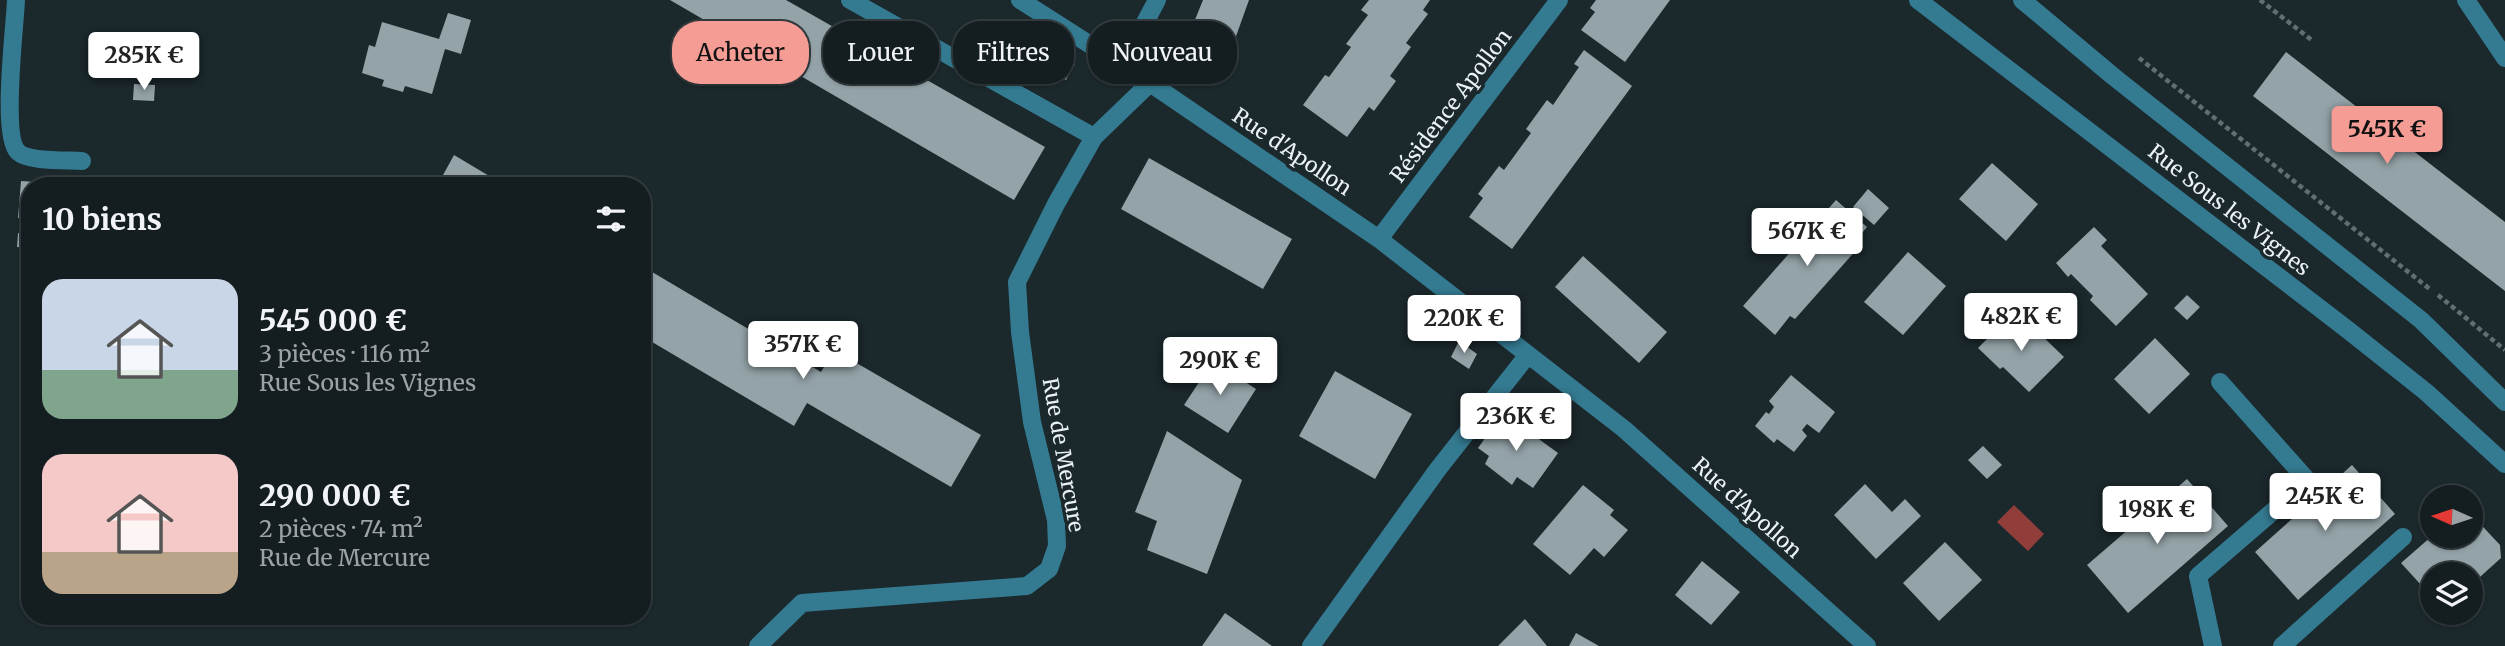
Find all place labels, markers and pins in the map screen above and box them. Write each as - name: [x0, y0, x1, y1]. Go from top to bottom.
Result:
- pin: 285K €: [87, 32, 201, 92]
- pin: 545K €: [2330, 106, 2444, 166]
- pin: 567K €: [1750, 208, 1864, 268]
- pin: 482K €: [1964, 294, 2078, 353]
- pin: 220K €: [1407, 296, 1521, 355]
- pin: 357K €: [746, 322, 860, 381]
- pin: 290K €: [1163, 338, 1277, 397]
- pin: 236K €: [1459, 393, 1573, 453]
- pin: 245K €: [2268, 474, 2382, 533]
- pin: 198K €: [2100, 486, 2214, 546]

